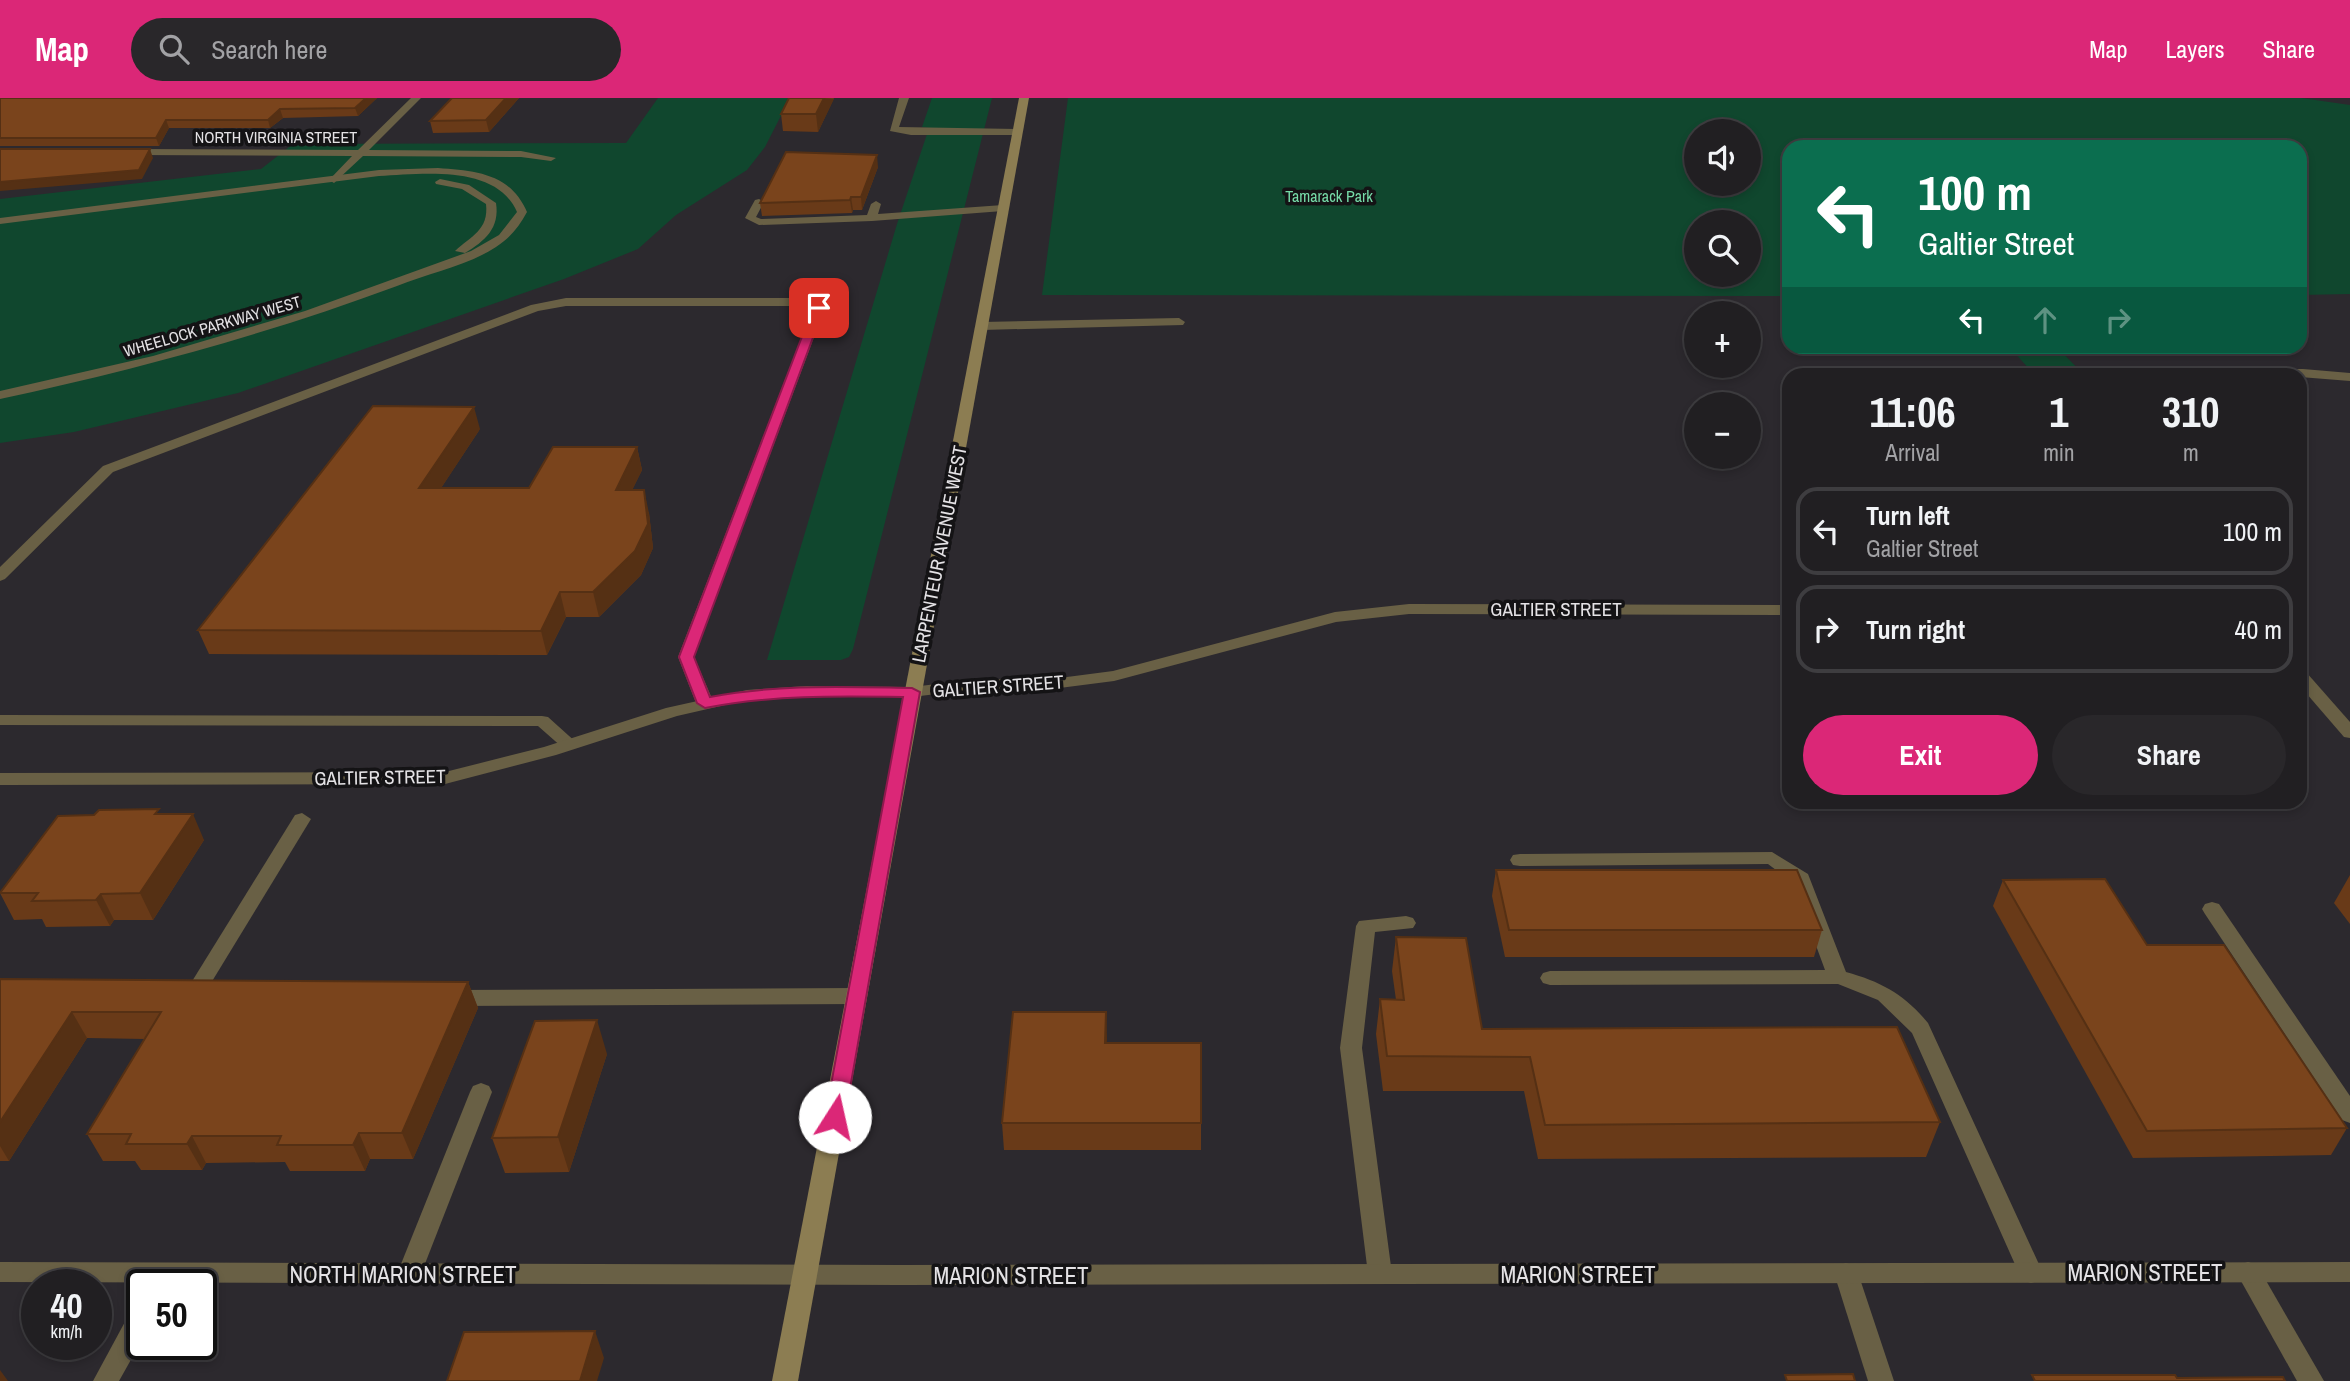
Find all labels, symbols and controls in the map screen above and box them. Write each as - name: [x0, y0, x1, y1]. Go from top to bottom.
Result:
- search box: [131, 18, 621, 81]
- text: Map: [35, 27, 89, 71]
- icon: search: [155, 30, 193, 68]
- text: Search here: [211, 32, 327, 67]
- text: Map: [2089, 33, 2127, 65]
- text: Layers: [2165, 33, 2224, 65]
- text: Share: [2262, 33, 2315, 65]
- map controls: [1684, 119, 1761, 469]
- button: sound: [1684, 119, 1761, 196]
- street label: NORTH VIRGINIA STREET: [195, 126, 357, 148]
- text: 100 m: [1918, 159, 2032, 225]
- icon: left: [1803, 168, 1894, 259]
- park label: Tamarack Park: [1285, 185, 1373, 207]
- button: search: [1684, 210, 1761, 287]
- text: Galtier Street: [1918, 222, 2074, 265]
- pin: [789, 278, 849, 338]
- icon: arrive: [800, 289, 838, 327]
- street label: WHEELOCK PARKWAY WEST: [121, 290, 303, 362]
- button: +: [1684, 301, 1761, 378]
- icon: left: [1953, 301, 1991, 339]
- icon: ahead: [2026, 301, 2064, 339]
- icon: right: [2099, 301, 2137, 339]
- text: 11:06: [1869, 384, 1956, 440]
- text: 1: [2049, 384, 2068, 440]
- text: 310: [2162, 384, 2220, 440]
- button: −: [1684, 392, 1761, 469]
- text: Arrival: [1885, 437, 1940, 468]
- text: min: [2043, 437, 2075, 468]
- text: m: [2183, 437, 2199, 468]
- street label: LARPENTEUR AVENUE WEST: [905, 443, 973, 665]
- text: Turn left: [1866, 498, 1950, 533]
- icon: left: [1807, 512, 1845, 550]
- text: 100 m: [2223, 514, 2282, 549]
- text: Galtier Street: [1866, 533, 1978, 564]
- street label: GALTIER STREET: [1490, 596, 1622, 622]
- icon: right: [1807, 610, 1845, 648]
- text: Turn right: [1866, 612, 1965, 647]
- text: 40 m: [2235, 612, 2282, 647]
- street label: GALTIER STREET: [932, 668, 1065, 704]
- button: Exit: [1803, 715, 2038, 795]
- button: Share: [2052, 715, 2286, 795]
- street label: GALTIER STREET: [314, 763, 446, 791]
- position arrow: [798, 1080, 872, 1154]
- street label: MARION STREET: [2067, 1257, 2223, 1288]
- street label: NORTH MARION STREET: [289, 1259, 517, 1290]
- street label: MARION STREET: [1500, 1259, 1656, 1290]
- street label: MARION STREET: [933, 1260, 1089, 1291]
- speed limit sign: 50: [126, 1269, 217, 1360]
- text: 40: [51, 1282, 82, 1329]
- text: km/h: [51, 1319, 83, 1344]

